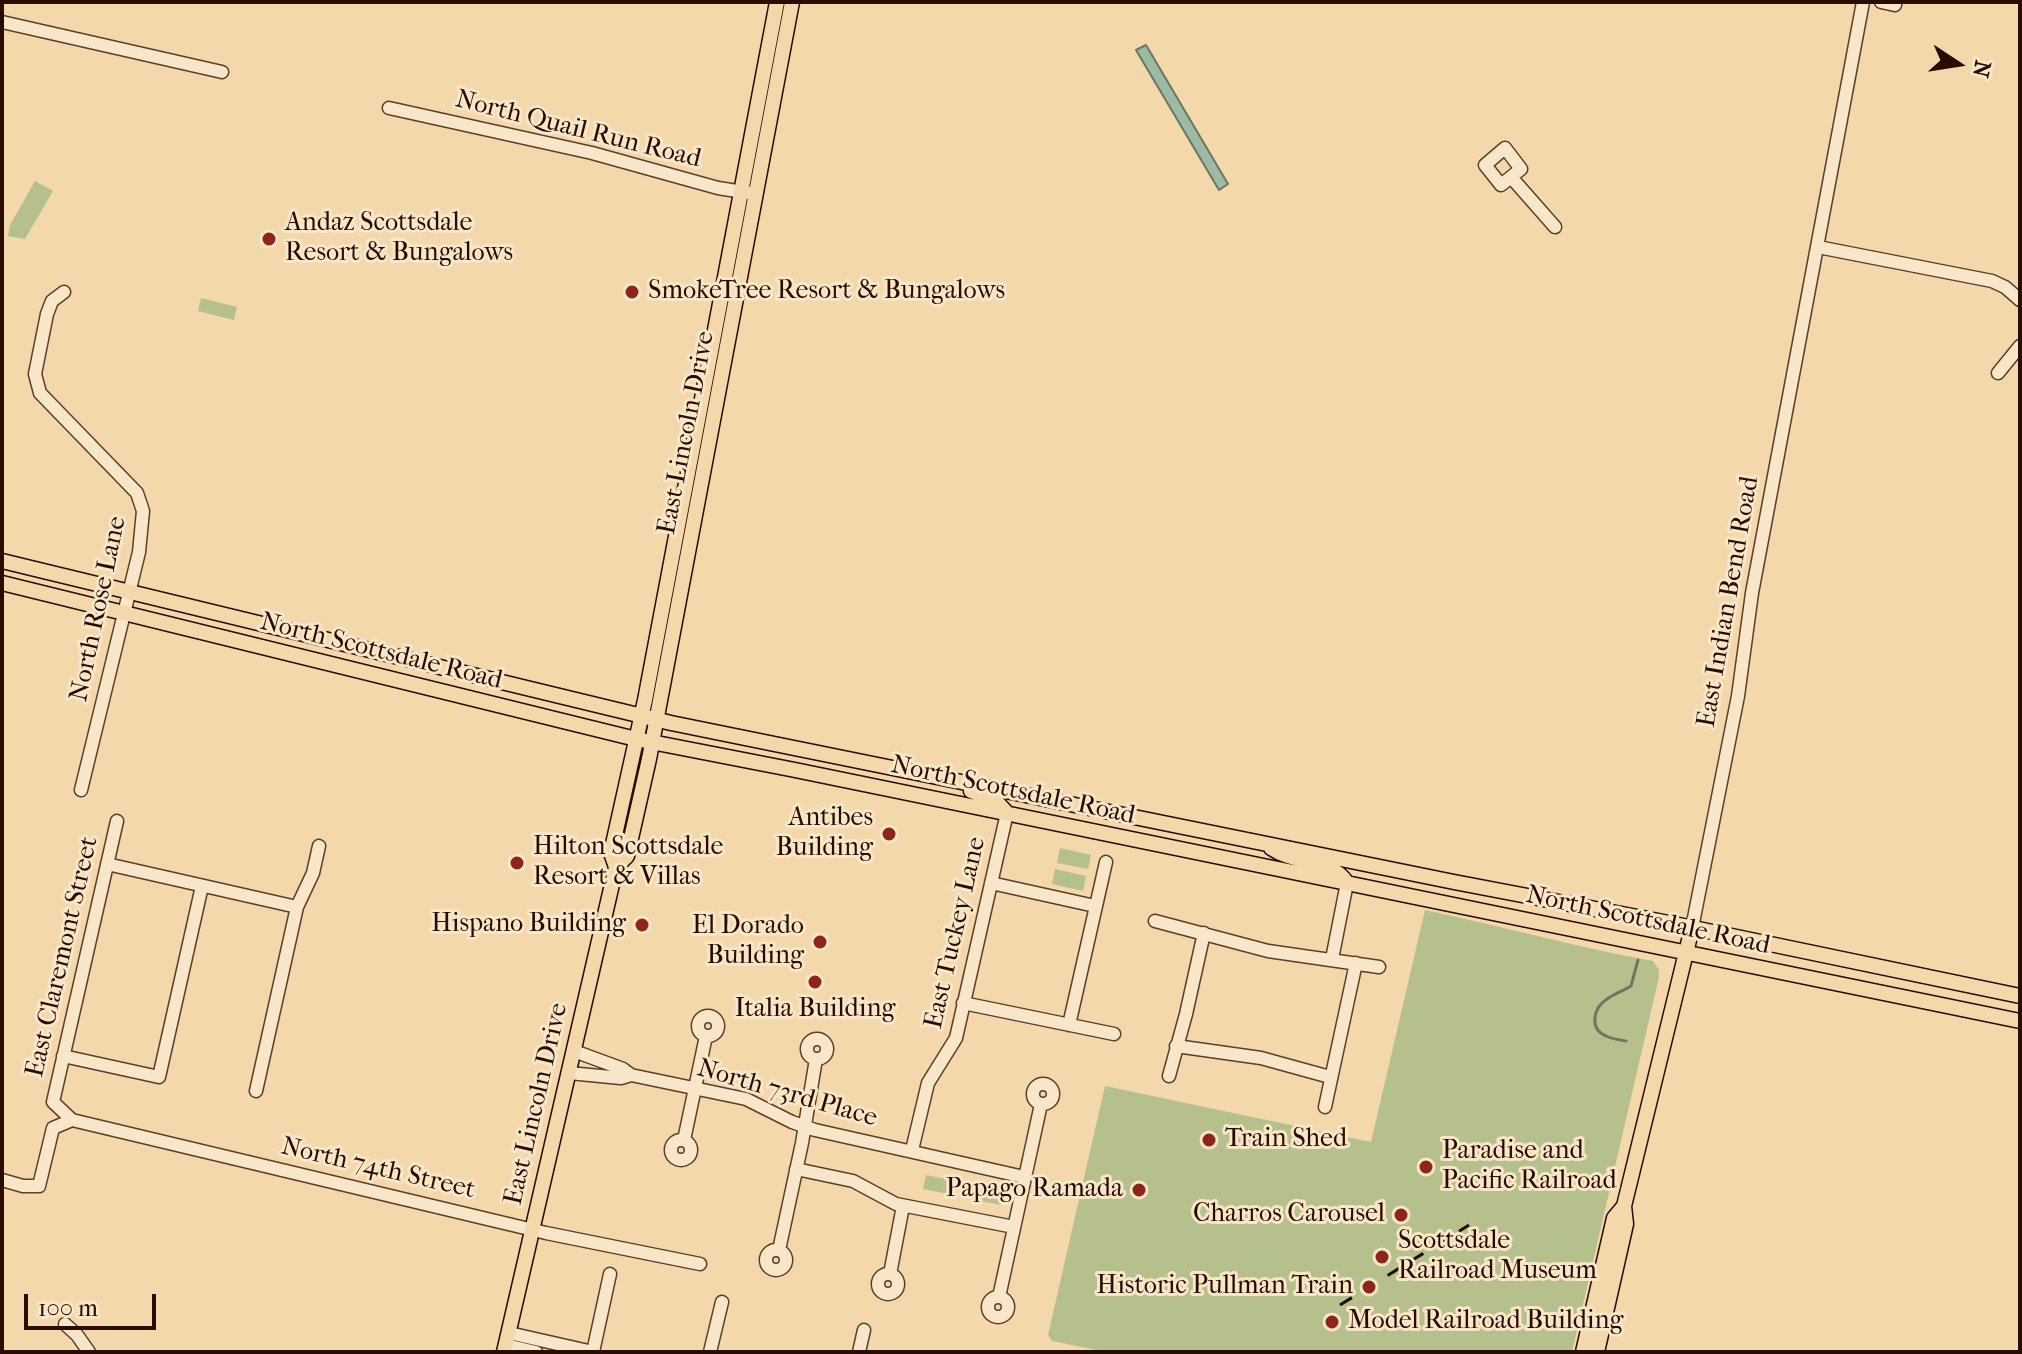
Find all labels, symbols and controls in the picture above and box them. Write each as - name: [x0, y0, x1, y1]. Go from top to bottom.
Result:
- north arrow: [1918, 24, 1998, 104]
- text: N: [1967, 58, 1996, 80]
- street label: North Quail Run Road: [452, 84, 704, 176]
- place label: Andaz Scottsdale Resort & Bungalows: [285, 208, 513, 270]
- marker: Andaz Scottsdale Resort & Bungalows: [260, 230, 278, 248]
- place label: SmokeTree Resort & Bungalows: [648, 276, 1005, 308]
- marker: SmokeTree Resort & Bungalows: [623, 283, 641, 301]
- street label: East Lincoln Drive: [652, 329, 722, 537]
- street label: East Indian Bend Road: [1692, 474, 1766, 730]
- street label: North Rose Lane: [64, 514, 134, 704]
- street label: North Scottsdale Road: [257, 607, 505, 697]
- street label: North Scottsdale Road: [888, 750, 1138, 832]
- place label: Antibes Building: [776, 803, 873, 864]
- marker: Antibes Building: [880, 825, 898, 843]
- place label: Hilton Scottsdale Resort & Villas: [533, 832, 723, 894]
- street label: East Claremont Street: [20, 834, 106, 1080]
- street label: East Tuckey Lane: [919, 834, 993, 1032]
- marker: Hilton Scottsdale Resort & Villas: [508, 854, 526, 872]
- street label: North Scottsdale Road: [1523, 880, 1773, 962]
- place label: Hispano Building: [431, 909, 626, 941]
- place label: El Dorado Building: [692, 911, 804, 972]
- marker: Hispano Building: [633, 916, 651, 934]
- marker: El Dorado Building: [811, 933, 829, 951]
- marker: Italia Building: [806, 973, 824, 991]
- place label: Italia Building: [735, 994, 895, 1026]
- street label: East Lincoln Drive: [499, 1000, 575, 1208]
- street label: North 73rd Place: [693, 1053, 881, 1135]
- place label: Train Shed: [1225, 1124, 1347, 1156]
- marker: Train Shed: [1200, 1131, 1218, 1149]
- street label: North 74th Street: [278, 1132, 478, 1206]
- place label: Paradise and Pacific Railroad: [1442, 1136, 1617, 1198]
- marker: Paradise and Pacific Railroad: [1417, 1158, 1435, 1176]
- place label: Papago Ramada: [946, 1174, 1123, 1206]
- marker: Papago Ramada: [1130, 1181, 1148, 1199]
- place label: Charros Carousel: [1193, 1199, 1385, 1231]
- marker: Charros Carousel: [1392, 1206, 1410, 1224]
- place label: Scottsdale Railroad Museum: [1398, 1226, 1597, 1288]
- marker: Scottsdale Railroad Museum: [1373, 1248, 1391, 1266]
- place label: Historic Pullman Train: [1097, 1271, 1353, 1303]
- scale bar: [28, 1278, 160, 1328]
- marker: Historic Pullman Train: [1360, 1278, 1378, 1296]
- text: 100 m: [38, 1294, 98, 1322]
- place label: Model Railroad Building: [1348, 1306, 1623, 1338]
- marker: Model Railroad Building: [1323, 1313, 1341, 1331]

